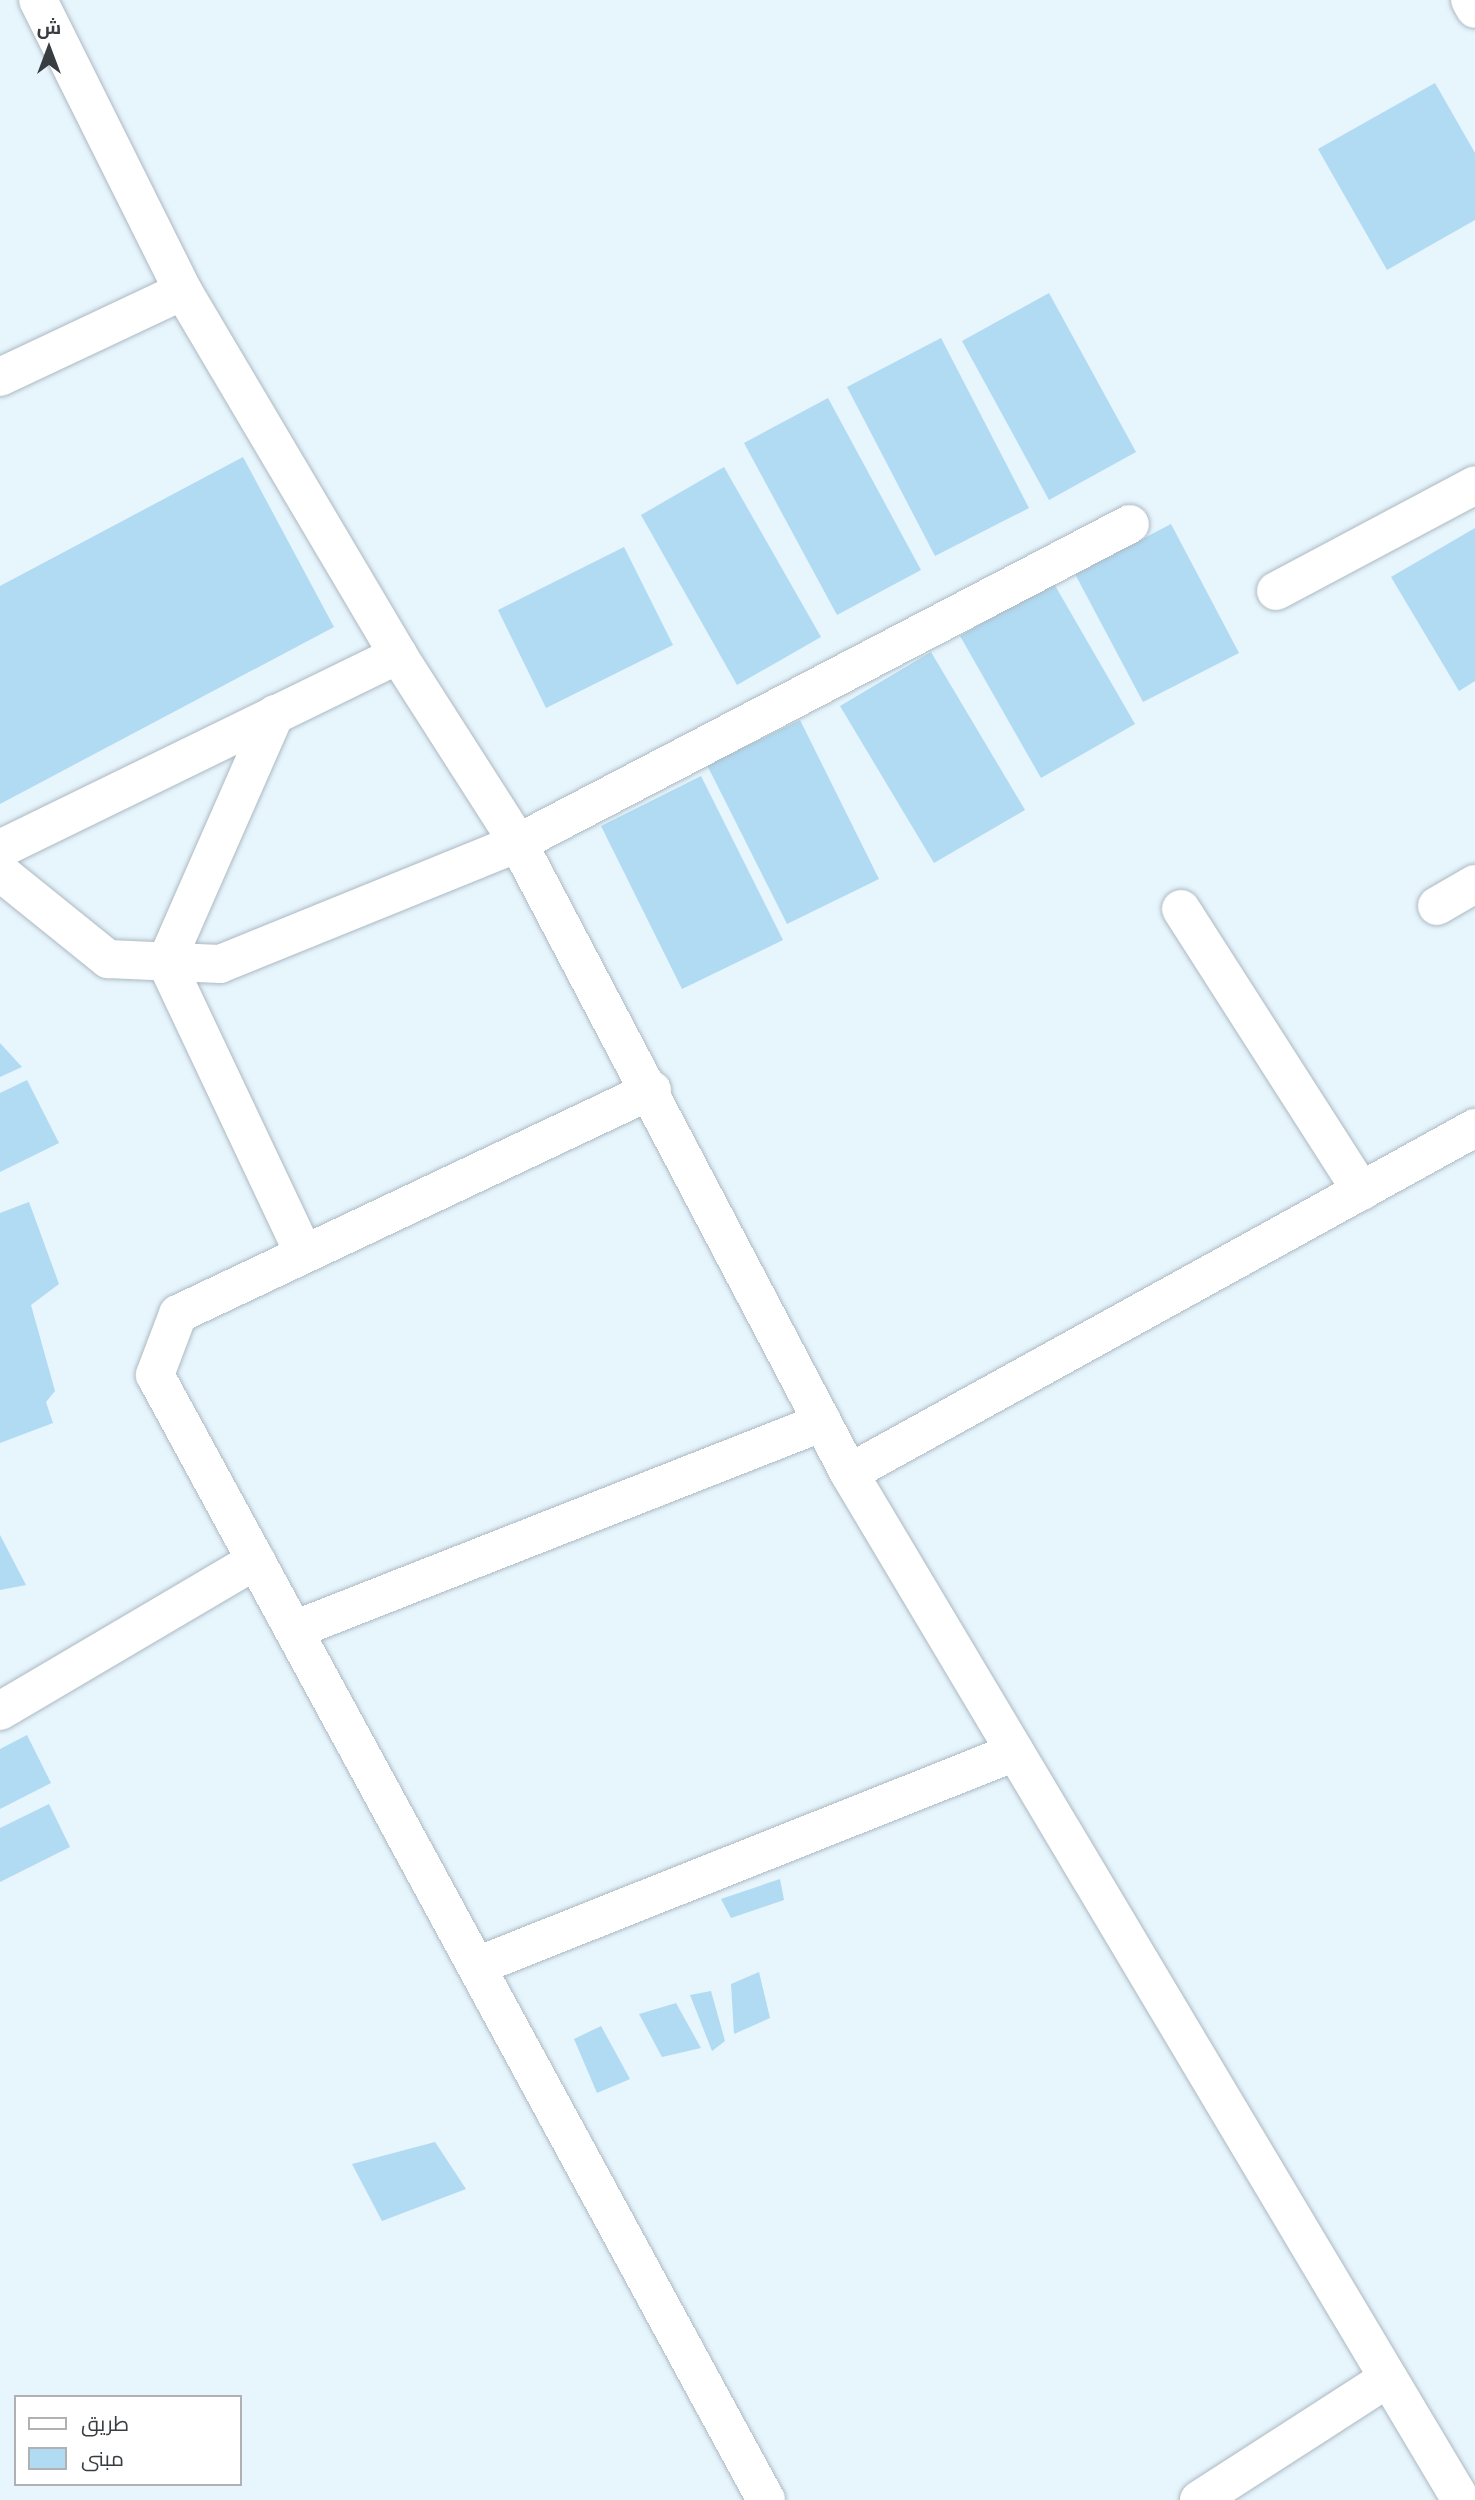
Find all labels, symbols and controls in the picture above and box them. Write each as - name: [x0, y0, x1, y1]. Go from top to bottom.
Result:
- north arrow: [14, 14, 84, 84]
- text: ش: [37, 14, 61, 41]
- legend: [14, 2395, 242, 2486]
- text: طريق: [81, 2409, 129, 2438]
- text: مبنى: [81, 2444, 124, 2473]

